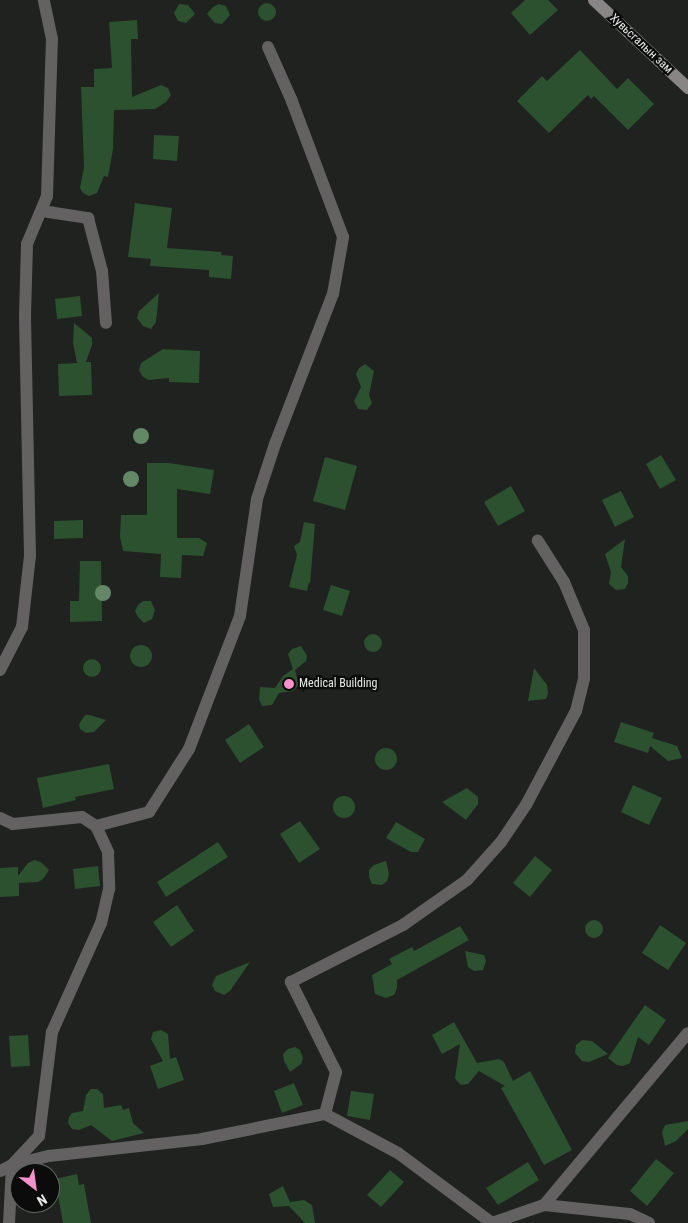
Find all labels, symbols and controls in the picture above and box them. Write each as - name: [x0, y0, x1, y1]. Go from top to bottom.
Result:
- street label: Хувьсгалын зам: [606, 11, 676, 77]
- place label: Medical Building: [299, 677, 377, 691]
- marker: Medical Building: [283, 678, 295, 690]
- north arrow: [10, 1163, 60, 1213]
- text: N: [34, 1191, 50, 1209]

